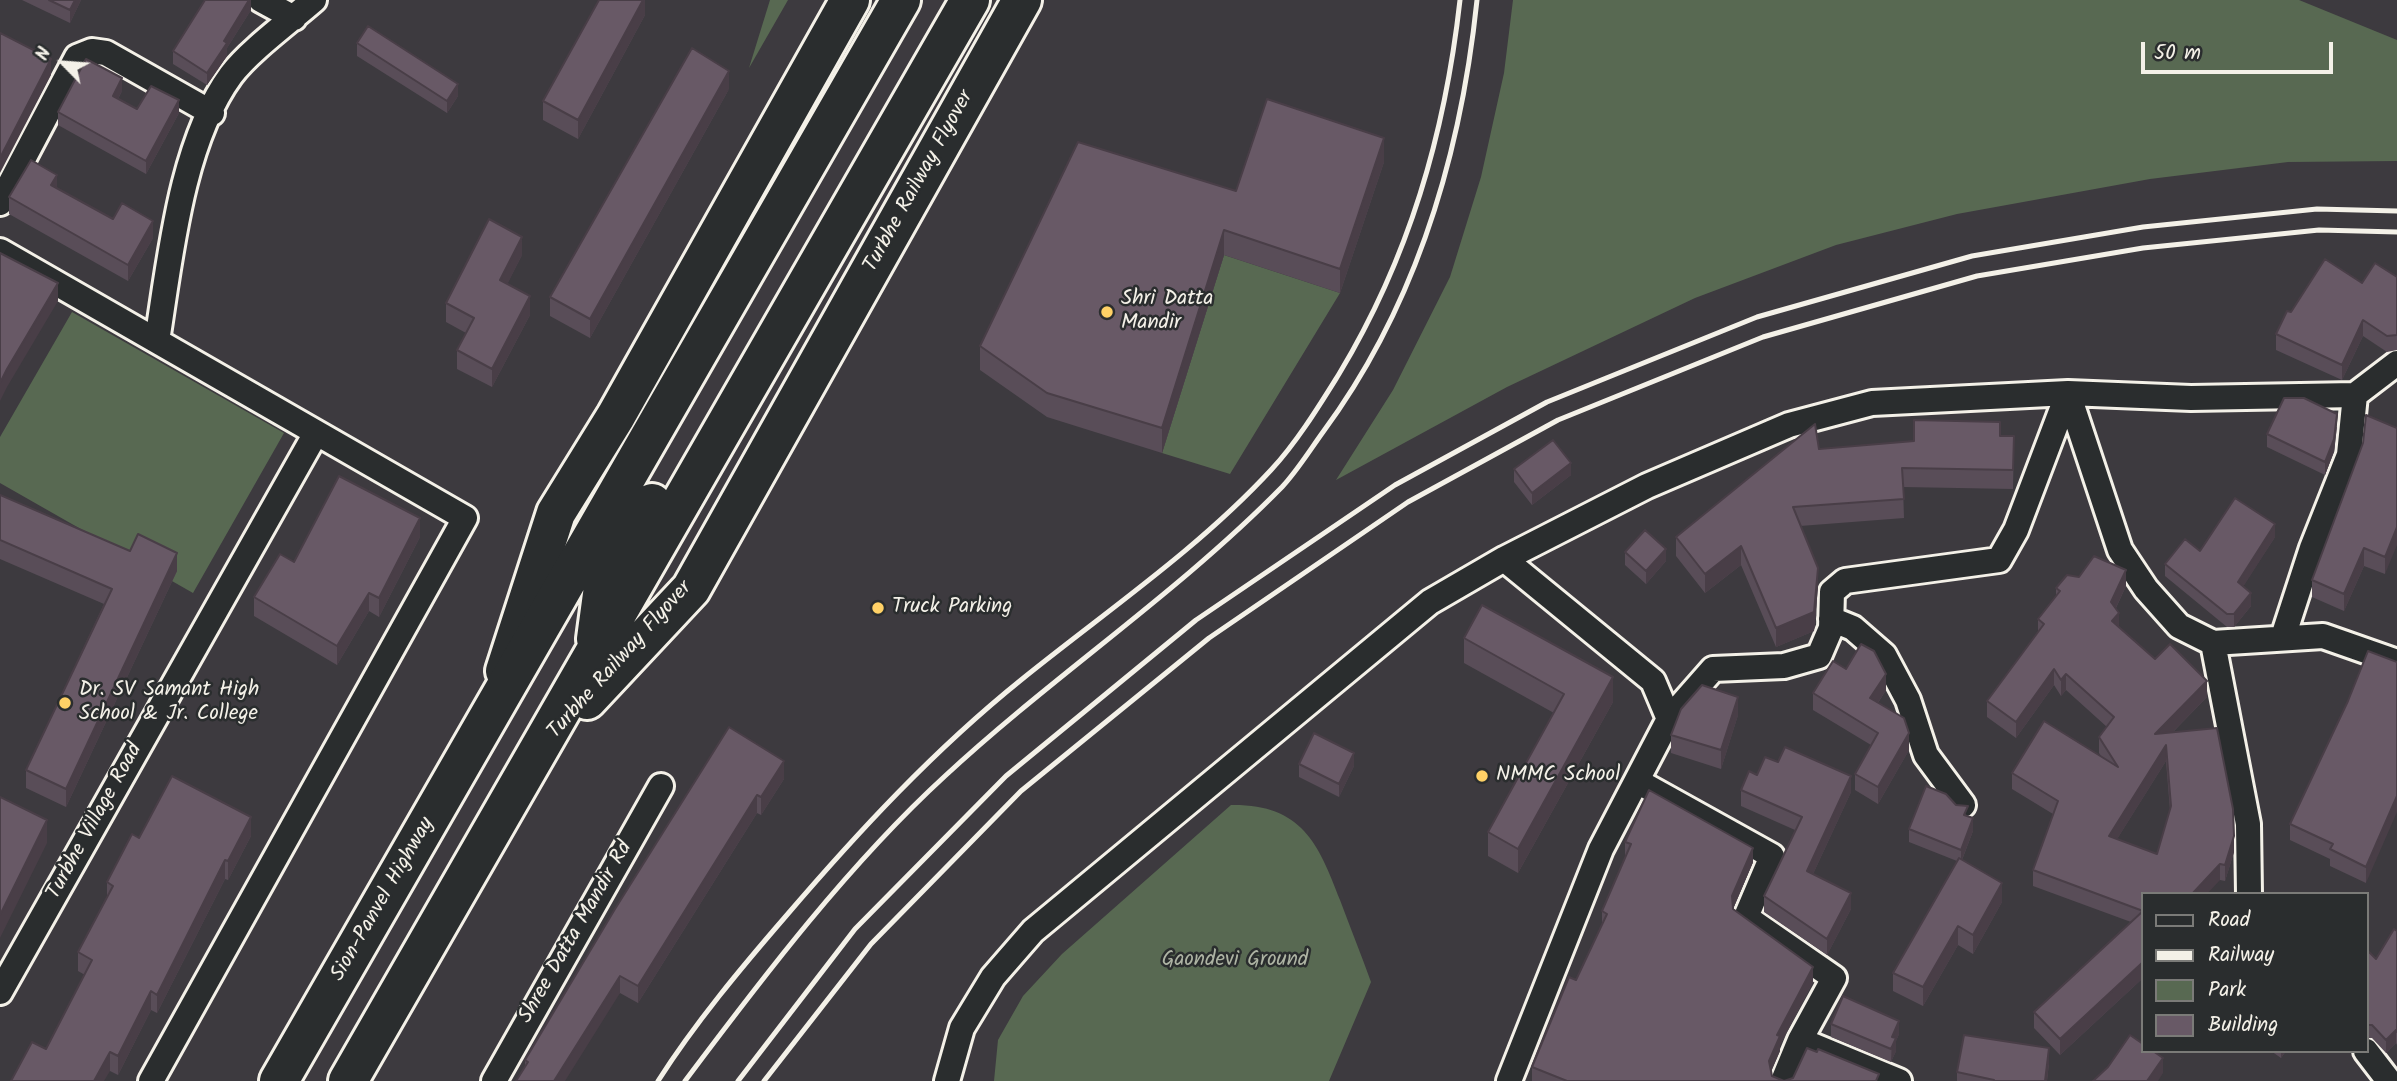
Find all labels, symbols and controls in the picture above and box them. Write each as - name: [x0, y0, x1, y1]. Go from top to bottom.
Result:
- north arrow: [28, 28, 98, 98]
- scale bar: [2145, 28, 2338, 72]
- text: 50 m: [2154, 37, 2201, 70]
- text: N: [28, 42, 60, 66]
- street label: Turbhe Railway Flyover: [860, 87, 980, 277]
- place label: Shri Datta Mandir: [1121, 287, 1213, 337]
- marker: Shri Datta Mandir: [1099, 304, 1115, 320]
- street label: Turbhe Railway Flyover: [543, 577, 699, 745]
- place label: Truck Parking: [892, 595, 1012, 621]
- marker: Truck Parking: [870, 600, 886, 616]
- place label: Dr. SV Samant High School & Jr. College: [79, 678, 259, 728]
- marker: Dr. SV Samant High School & Jr. College: [57, 695, 73, 711]
- street label: Turbhe Village Road: [43, 739, 149, 905]
- place label: NMMC School: [1496, 763, 1620, 789]
- marker: NMMC School: [1474, 768, 1490, 784]
- street label: Sion-Panvel Highway: [327, 814, 441, 986]
- street label: Shree Datta Mandir Rd: [515, 838, 639, 1028]
- legend: [2142, 892, 2369, 1053]
- text: Road: [2208, 904, 2250, 937]
- text: Railway: [2208, 939, 2274, 972]
- park label: Gaondevi Ground: [1162, 948, 1308, 974]
- text: Park: [2208, 974, 2246, 1007]
- text: Building: [2208, 1009, 2278, 1042]

